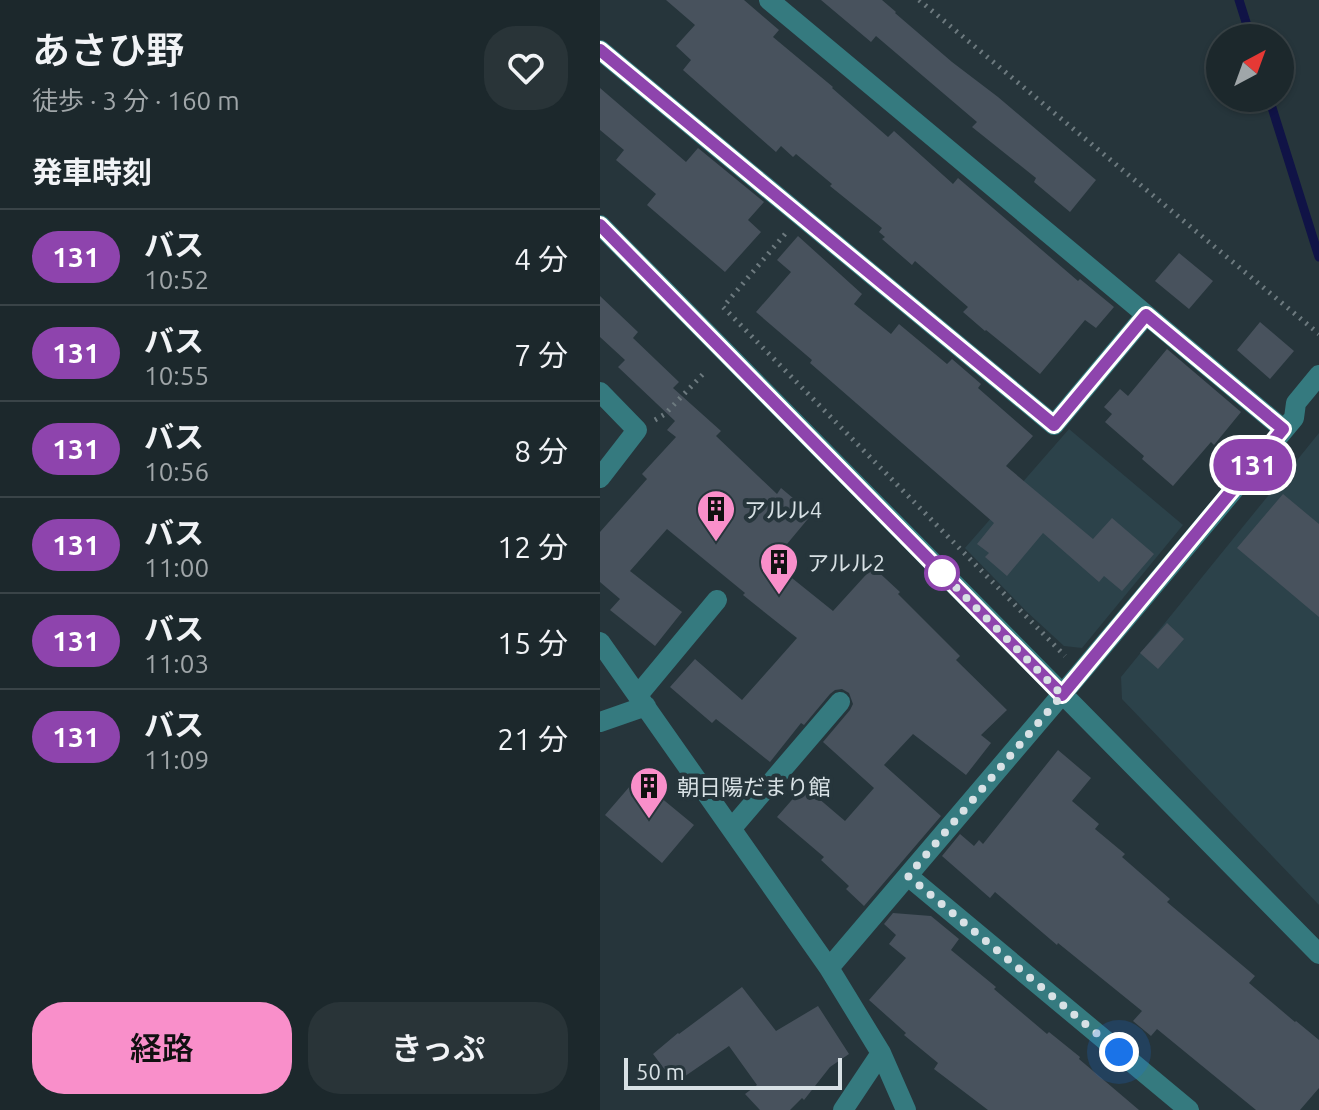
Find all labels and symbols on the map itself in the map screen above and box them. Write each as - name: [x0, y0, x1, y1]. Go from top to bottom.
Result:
- north arrow: [1206, 24, 1294, 112]
- line badge: 131: [1207, 439, 1299, 491]
- building icon: アルル4: [695, 488, 737, 543]
- place label: アルル4: [744, 497, 822, 522]
- building icon: アルル2: [758, 541, 800, 596]
- place label: アルル2: [807, 550, 885, 575]
- unlabelled marker: [925, 556, 959, 590]
- building icon: 朝日陽だまり館: [628, 765, 670, 820]
- place label: 朝日陽だまり館: [677, 774, 831, 799]
- your location: [1099, 1032, 1139, 1072]
- scale bar: [624, 1054, 842, 1090]

